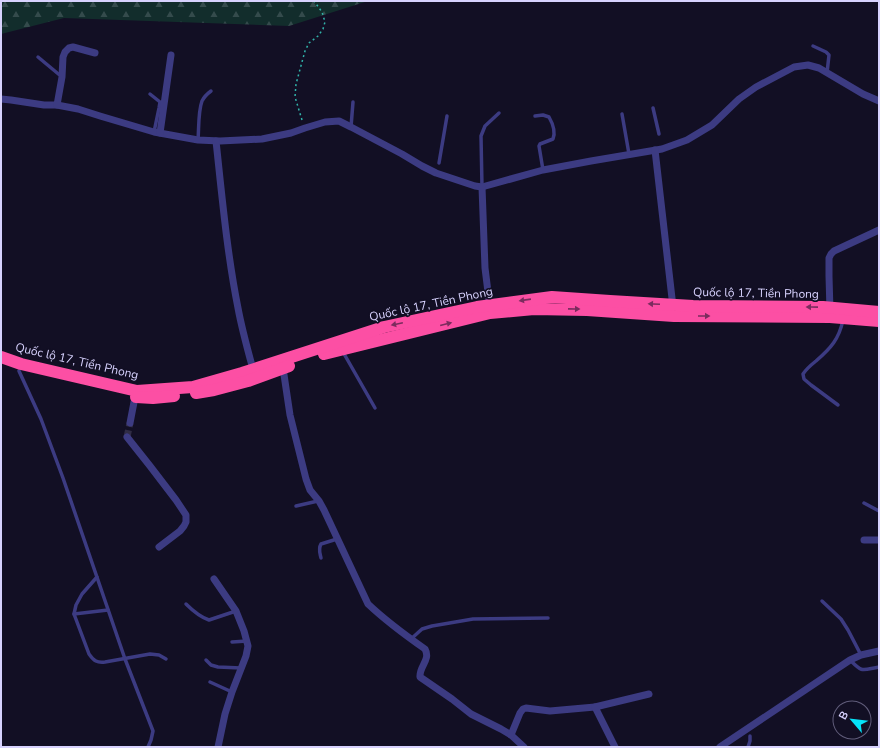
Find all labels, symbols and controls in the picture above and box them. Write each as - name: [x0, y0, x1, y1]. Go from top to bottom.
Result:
- street label: Quốc lộ 17, Tiền Phong: [368, 283, 494, 325]
- street label: Quốc lộ 17, Tiền Phong: [693, 284, 819, 302]
- one-way arrow: [519, 297, 531, 303]
- one-way arrow: [648, 300, 660, 307]
- one-way arrow: [805, 304, 818, 310]
- one-way arrow: [568, 306, 580, 313]
- one-way arrow: [698, 313, 711, 319]
- one-way arrow: [440, 320, 452, 326]
- one-way arrow: [391, 322, 403, 328]
- street label: Quốc lộ 17, Tiền Phong: [14, 339, 140, 383]
- north arrow: [832, 700, 872, 740]
- text: B: [835, 709, 852, 722]

